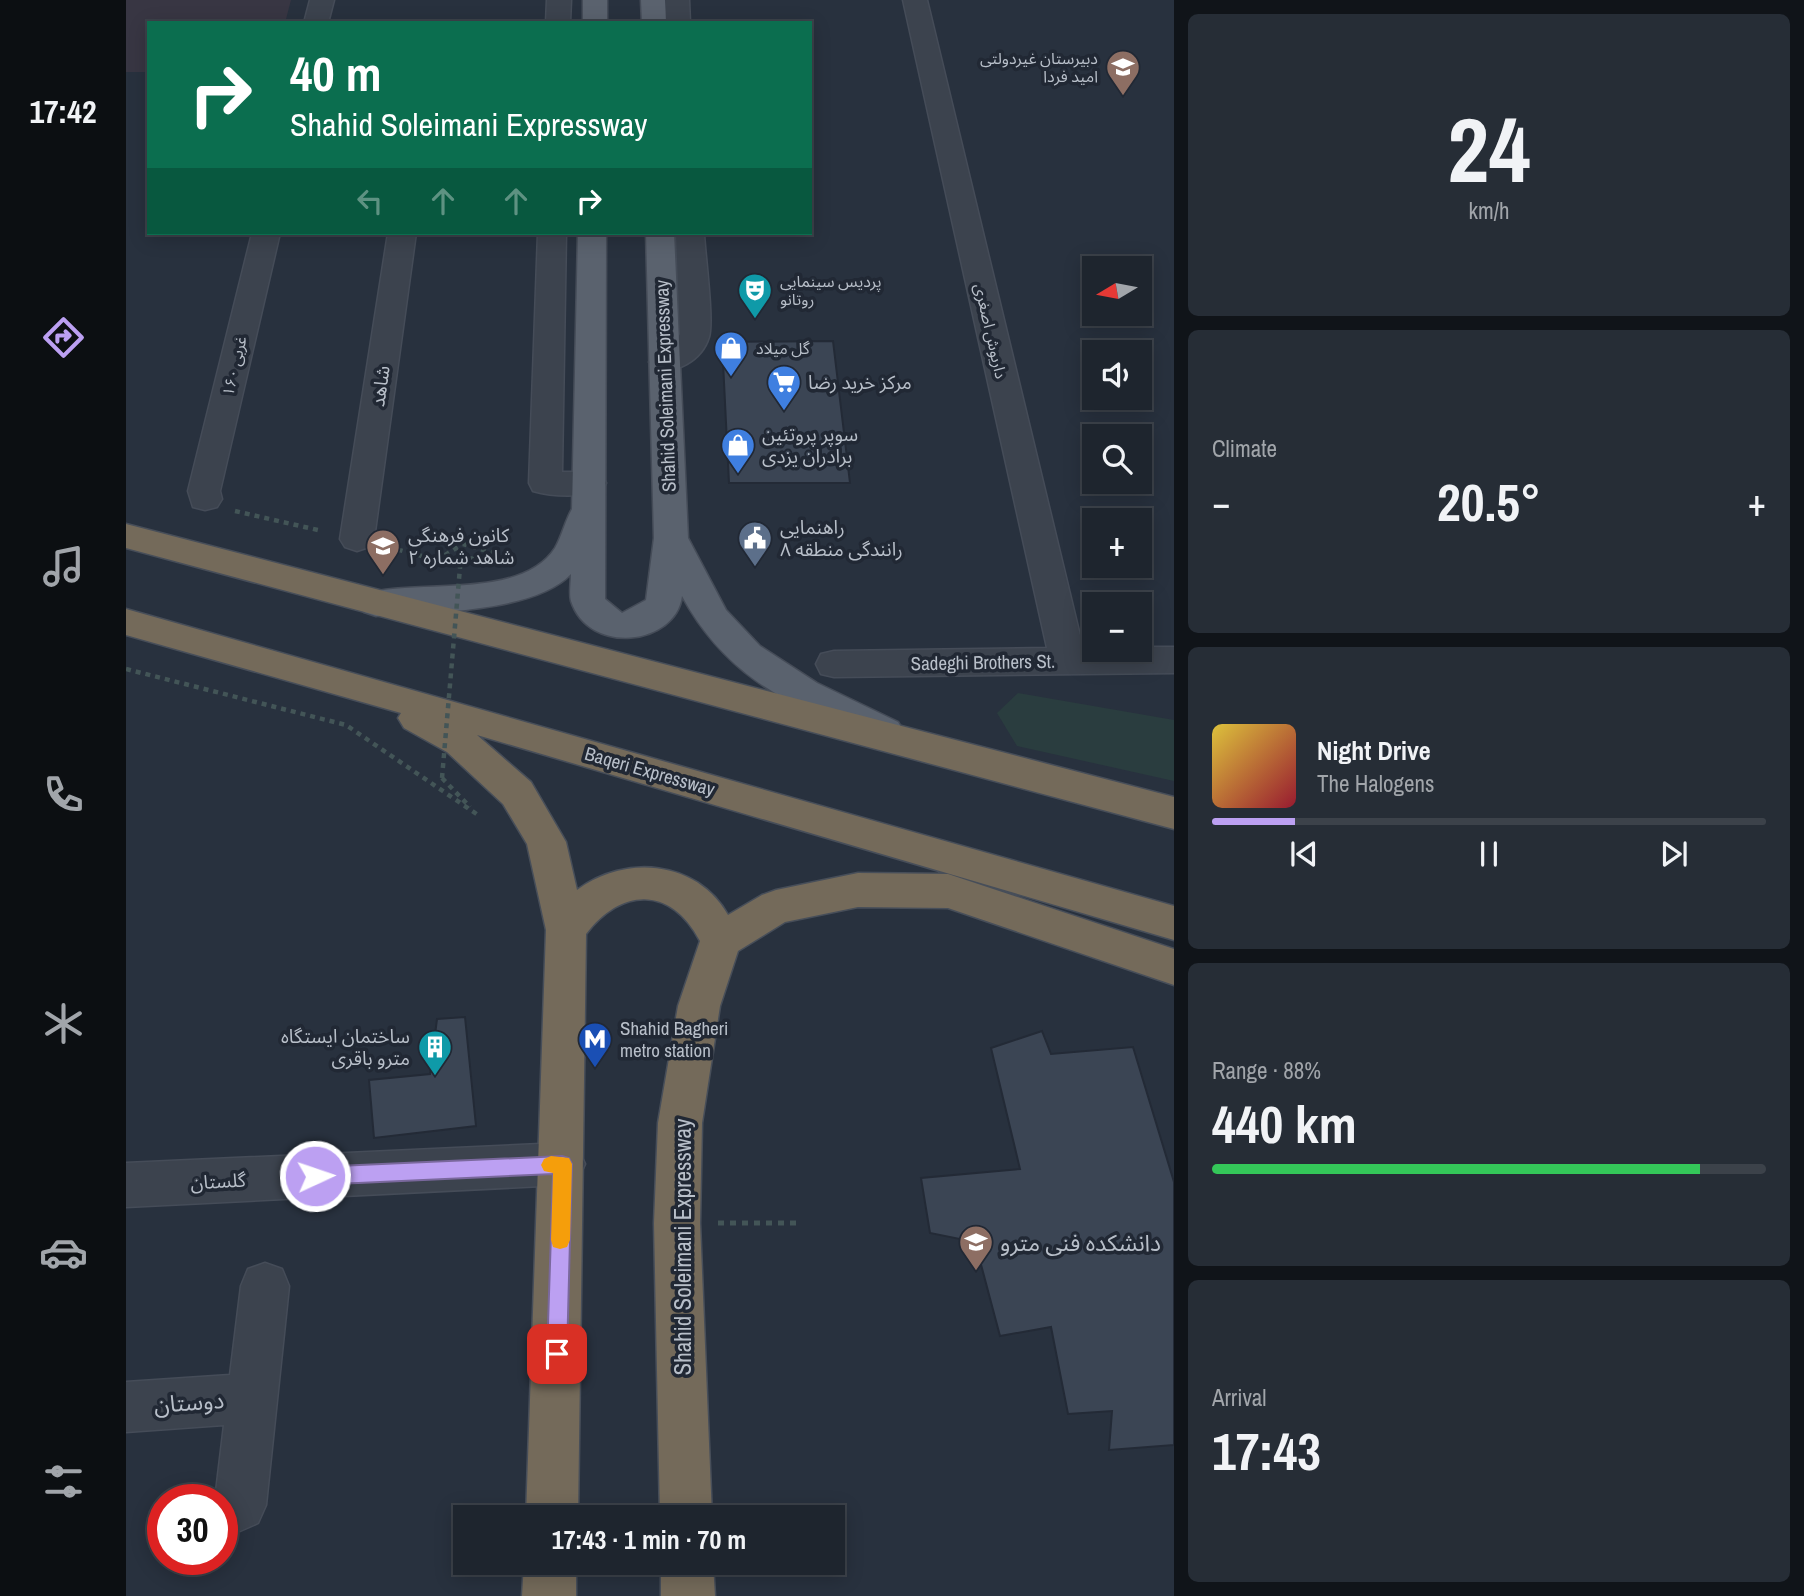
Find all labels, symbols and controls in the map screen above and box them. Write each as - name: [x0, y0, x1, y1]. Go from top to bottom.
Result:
- text: 40 m: [290, 40, 382, 106]
- place label: دبیرستان غیردولتی امید فردا: [980, 47, 1098, 87]
- school or university icon: دبیرستان غیردولتی امید فردا: [1104, 48, 1142, 97]
- icon: right: [175, 49, 266, 140]
- text: 24: [1448, 88, 1531, 210]
- text: 17:42: [29, 90, 97, 133]
- text: Shahid Soleimani Expressway: [290, 103, 647, 146]
- icon: left: [351, 182, 389, 220]
- icon: ahead: [424, 182, 462, 220]
- icon: ahead: [497, 182, 535, 220]
- icon: right: [570, 182, 608, 220]
- text: km/h: [1469, 195, 1509, 226]
- north arrow: [1082, 256, 1152, 326]
- map controls: [1082, 256, 1152, 662]
- place label: پردیس سینمایی روتانو: [780, 270, 881, 310]
- theatre icon: پردیس سینمایی روتانو: [736, 271, 774, 320]
- street label: Shahid Soleimani Expressway: [648, 279, 682, 492]
- street label: داریوش اصغری: [969, 281, 1013, 381]
- icon: directions: [39, 313, 88, 362]
- shop icon: گل میلاد: [712, 329, 750, 378]
- street label: ۱۶۰ غربی: [216, 334, 252, 398]
- place label: گل میلاد: [756, 337, 810, 359]
- button: sound: [1082, 340, 1152, 410]
- supermarket icon: مرکز خرید رضا: [765, 363, 803, 412]
- street label: شاهد: [364, 364, 396, 408]
- place label: مرکز خرید رضا: [808, 369, 912, 395]
- place label: سوپر پروتئین برادران یزدی: [762, 421, 858, 469]
- button: search: [1082, 424, 1152, 494]
- shop icon: سوپر پروتئین برادران یزدی: [719, 426, 757, 475]
- text: Climate: [1212, 433, 1277, 464]
- text: 20.5°: [1437, 467, 1541, 537]
- text: −: [1212, 477, 1230, 528]
- text: +: [1748, 477, 1766, 528]
- button: +: [1082, 508, 1152, 578]
- place label: راهنمایی رانندگی منطقه ۸: [780, 514, 903, 562]
- public building icon: راهنمایی رانندگی منطقه ۸: [736, 519, 774, 568]
- place label: کانون فرهنگی شاهد شماره ۲: [408, 522, 514, 570]
- school or university icon: کانون فرهنگی شاهد شماره ۲: [364, 527, 402, 576]
- icon: music: [39, 542, 88, 591]
- button: −: [1082, 592, 1152, 662]
- street label: Sadeghi Brothers St.: [910, 648, 1056, 676]
- text: Night Drive: [1317, 733, 1431, 768]
- street label: Baqeri Expressway: [582, 740, 718, 802]
- text: The Halogens: [1317, 768, 1434, 799]
- icon: phone: [39, 770, 88, 819]
- icon: previous: [1285, 835, 1323, 873]
- icon: pause: [1470, 835, 1508, 873]
- icon: next: [1655, 835, 1693, 873]
- icon: climate: [39, 999, 88, 1048]
- place label: Shahid Bagheri metro station: [620, 1015, 728, 1063]
- metro station icon: Shahid Bagheri metro station: [576, 1020, 614, 1069]
- place label: ساختمان ایستگاه مترو باقری: [281, 1023, 410, 1071]
- building icon: ساختمان ایستگاه مترو باقری: [416, 1028, 454, 1077]
- text: Range · 88%: [1212, 1055, 1321, 1086]
- text: 440 km: [1212, 1089, 1357, 1159]
- street label: Shahid Soleimani Expressway: [667, 1118, 698, 1375]
- position arrow: [278, 1139, 352, 1213]
- street label: گلستان: [190, 1167, 247, 1195]
- school or university icon: دانشکده فنی مترو: [957, 1223, 995, 1272]
- place label: دانشکده فنی مترو: [1000, 1227, 1161, 1258]
- icon: car: [39, 1228, 88, 1277]
- pin: [527, 1324, 587, 1384]
- icon: arrive: [538, 1335, 576, 1373]
- text: Arrival: [1212, 1382, 1267, 1413]
- street label: دوستان: [153, 1384, 225, 1420]
- text: 17:43: [1212, 1416, 1321, 1486]
- icon: filters: [39, 1457, 88, 1506]
- speed limit sign: 30: [147, 1484, 238, 1575]
- text: 17:43 · 1 min · 70 m: [552, 1522, 746, 1557]

